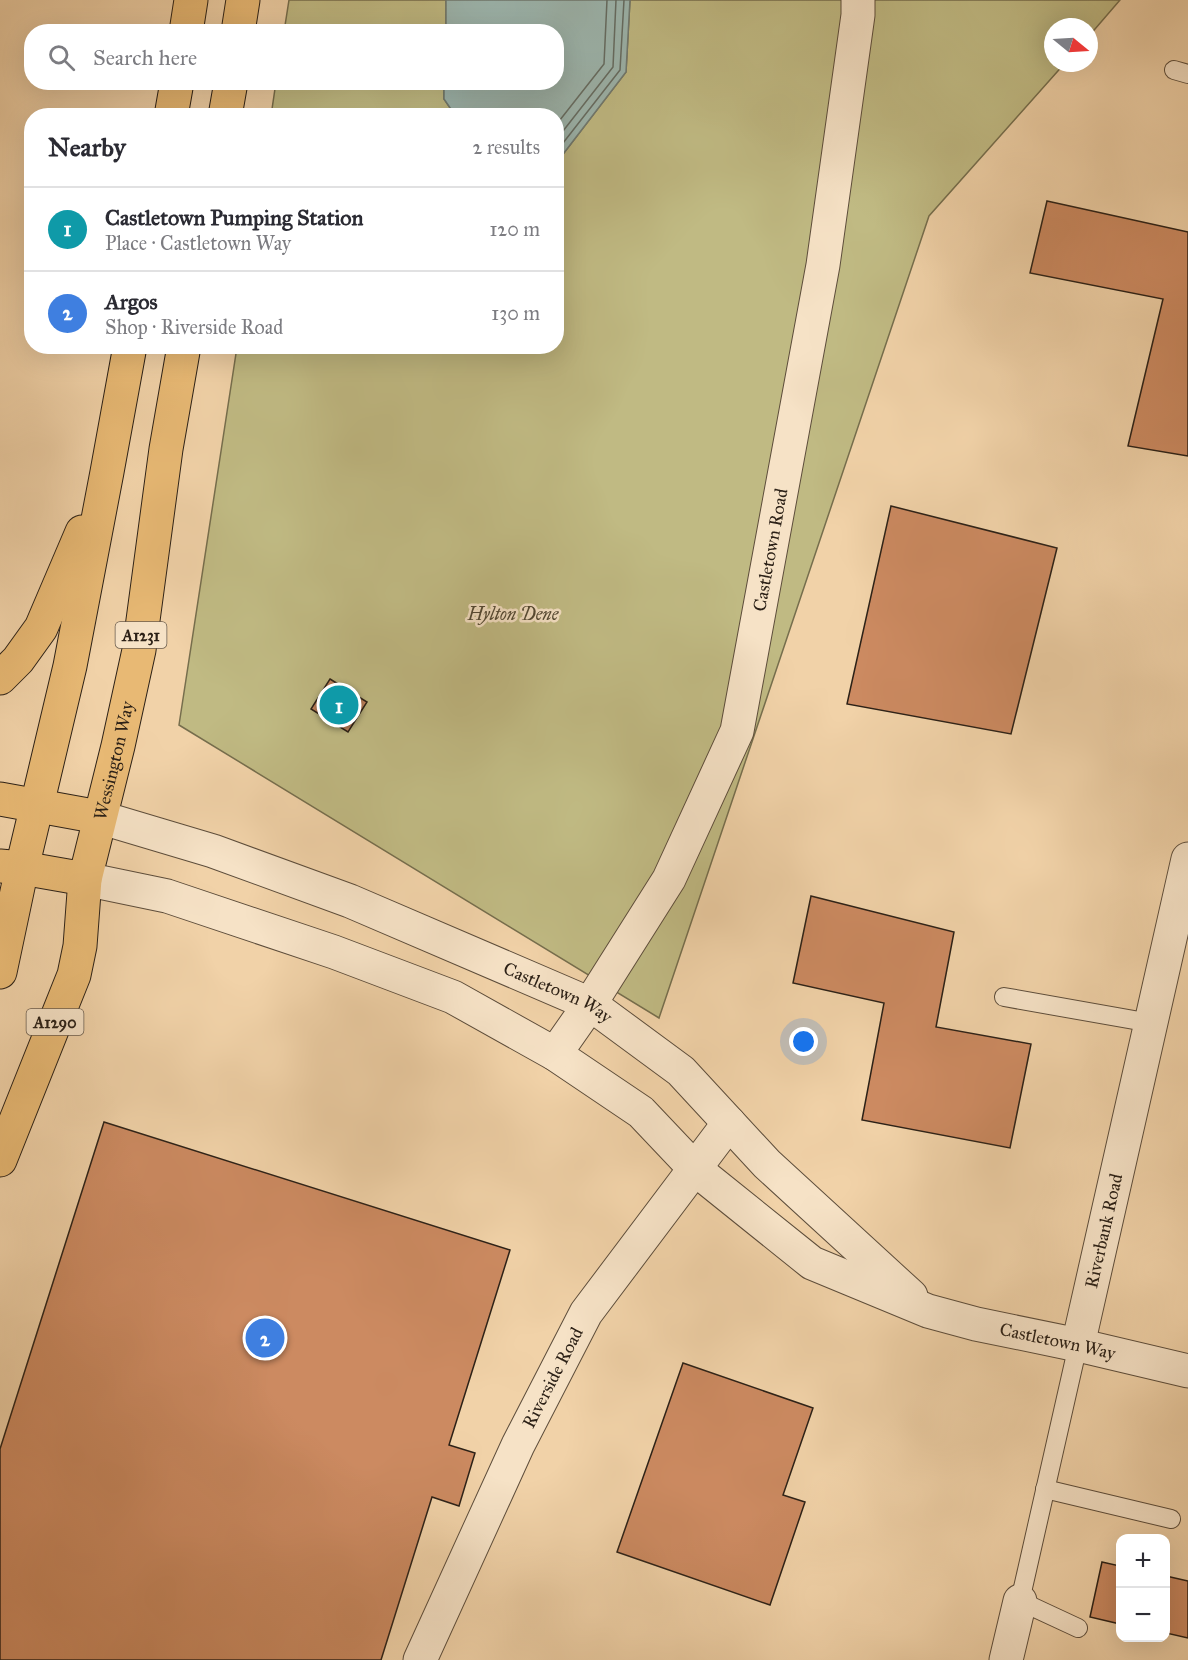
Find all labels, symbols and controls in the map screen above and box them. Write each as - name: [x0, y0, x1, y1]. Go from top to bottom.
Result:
- north arrow: [1044, 18, 1098, 72]
- search box: [24, 24, 564, 90]
- icon: search: [45, 41, 78, 74]
- text: Search here: [93, 44, 197, 71]
- text: Nearby: [48, 131, 126, 163]
- text: 2 results: [472, 135, 540, 159]
- text: Castletown Pumping Station: [105, 204, 364, 231]
- text: 1: [64, 217, 71, 241]
- text: 120 m: [489, 217, 540, 241]
- text: Place · Castletown Way: [105, 231, 291, 255]
- text: Argos: [105, 288, 158, 315]
- text: 2: [63, 301, 72, 325]
- text: 130 m: [491, 301, 540, 325]
- text: Shop · Riverside Road: [105, 315, 283, 339]
- street label: Castletown Road: [748, 487, 793, 613]
- park label: Hylton Dene: [467, 603, 560, 625]
- road number: A1231: [116, 622, 166, 648]
- pin: 1: [320, 682, 358, 728]
- street label: Wessington Way: [89, 699, 139, 822]
- street label: Castletown Way: [500, 957, 617, 1028]
- road number: A1290: [26, 1009, 84, 1035]
- your location: [789, 1027, 818, 1056]
- street label: Riverbank Road: [1080, 1171, 1127, 1290]
- pin: 2: [246, 1316, 284, 1360]
- street label: Castletown Way: [998, 1318, 1118, 1365]
- street label: Riverside Road: [518, 1324, 588, 1432]
- map controls: [1116, 1534, 1170, 1642]
- button: +: [1116, 1534, 1170, 1588]
- button: −: [1116, 1588, 1170, 1642]

